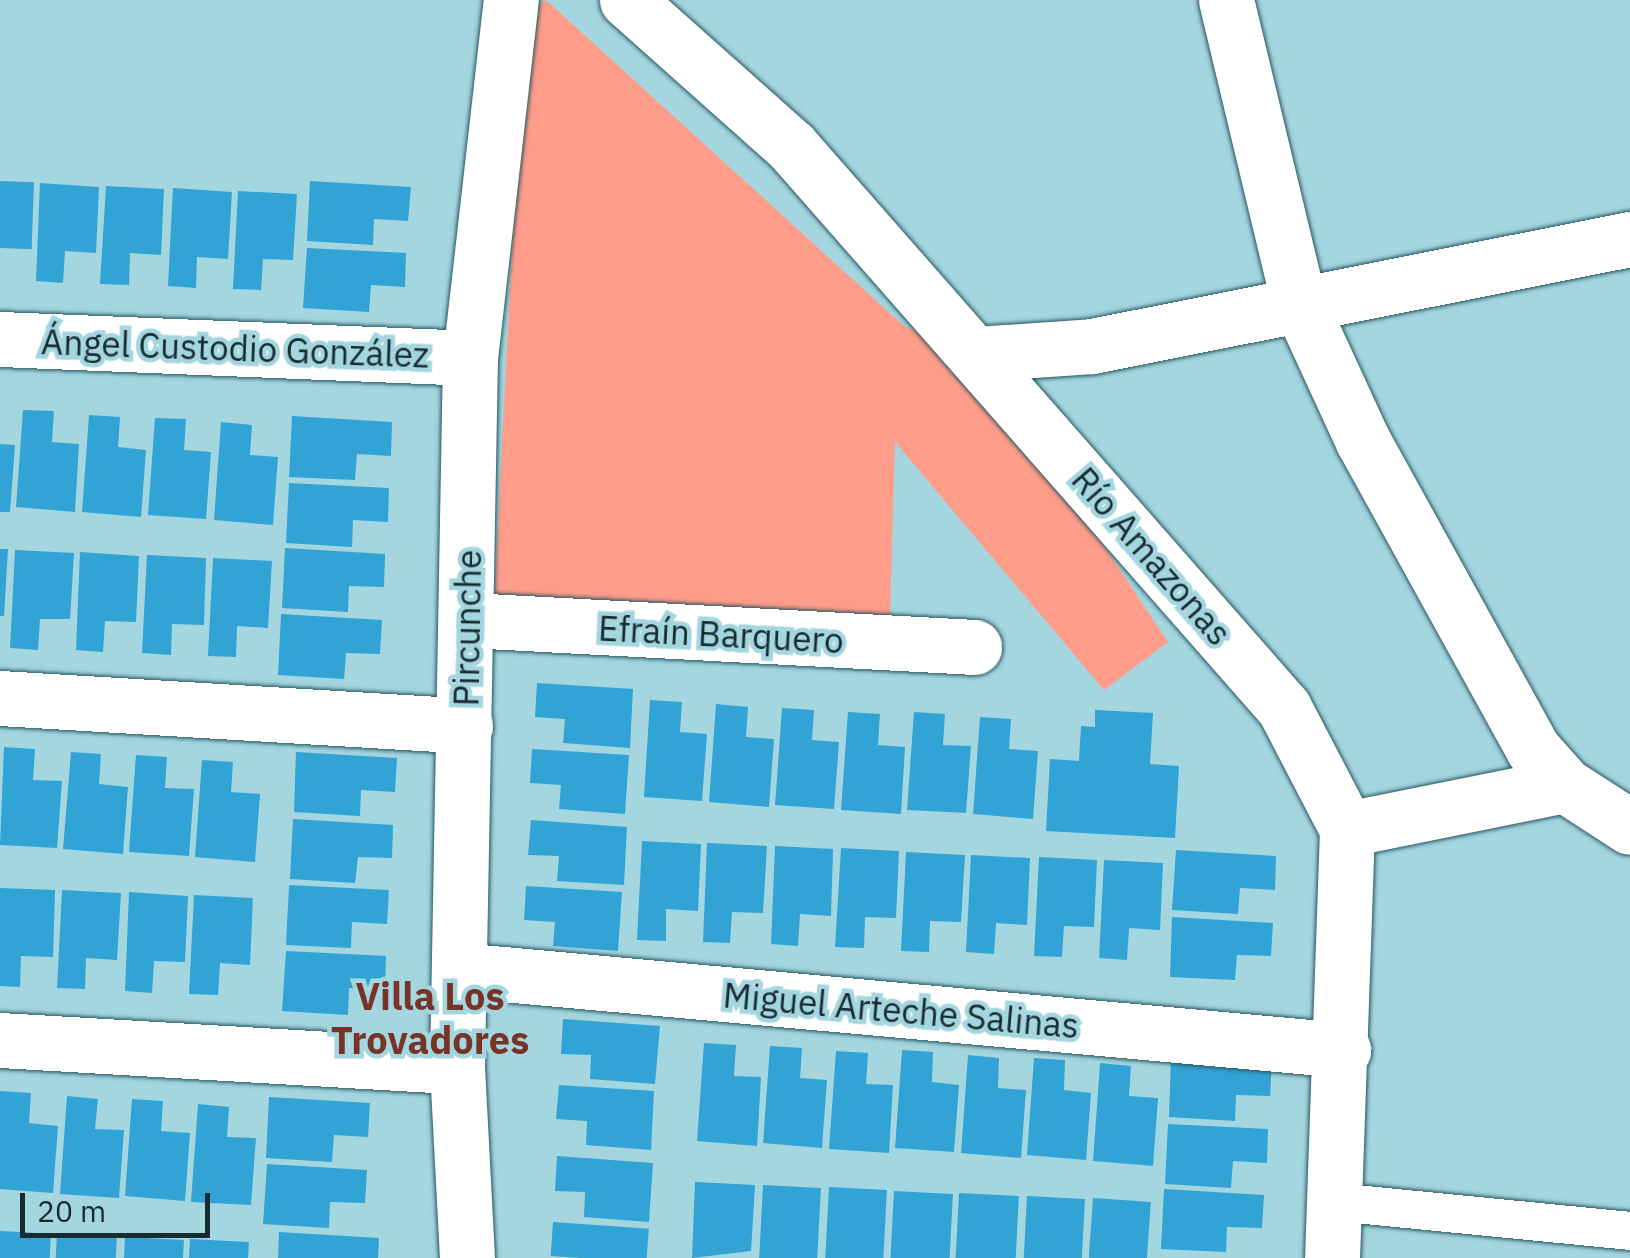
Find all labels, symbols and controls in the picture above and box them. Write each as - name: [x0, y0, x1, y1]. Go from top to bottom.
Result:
- street label: Ángel Custodio González: [40, 320, 430, 376]
- street label: Río Amazonas: [1063, 459, 1241, 653]
- street label: Pircunche: [445, 549, 489, 707]
- street label: Efraín Barquero: [597, 607, 845, 661]
- district label: Villa Los Trovadores: [331, 973, 529, 1062]
- street label: Miguel Arteche Salinas: [721, 974, 1081, 1046]
- scale bar: [25, 1173, 215, 1235]
- text: 20 m: [37, 1191, 106, 1230]

